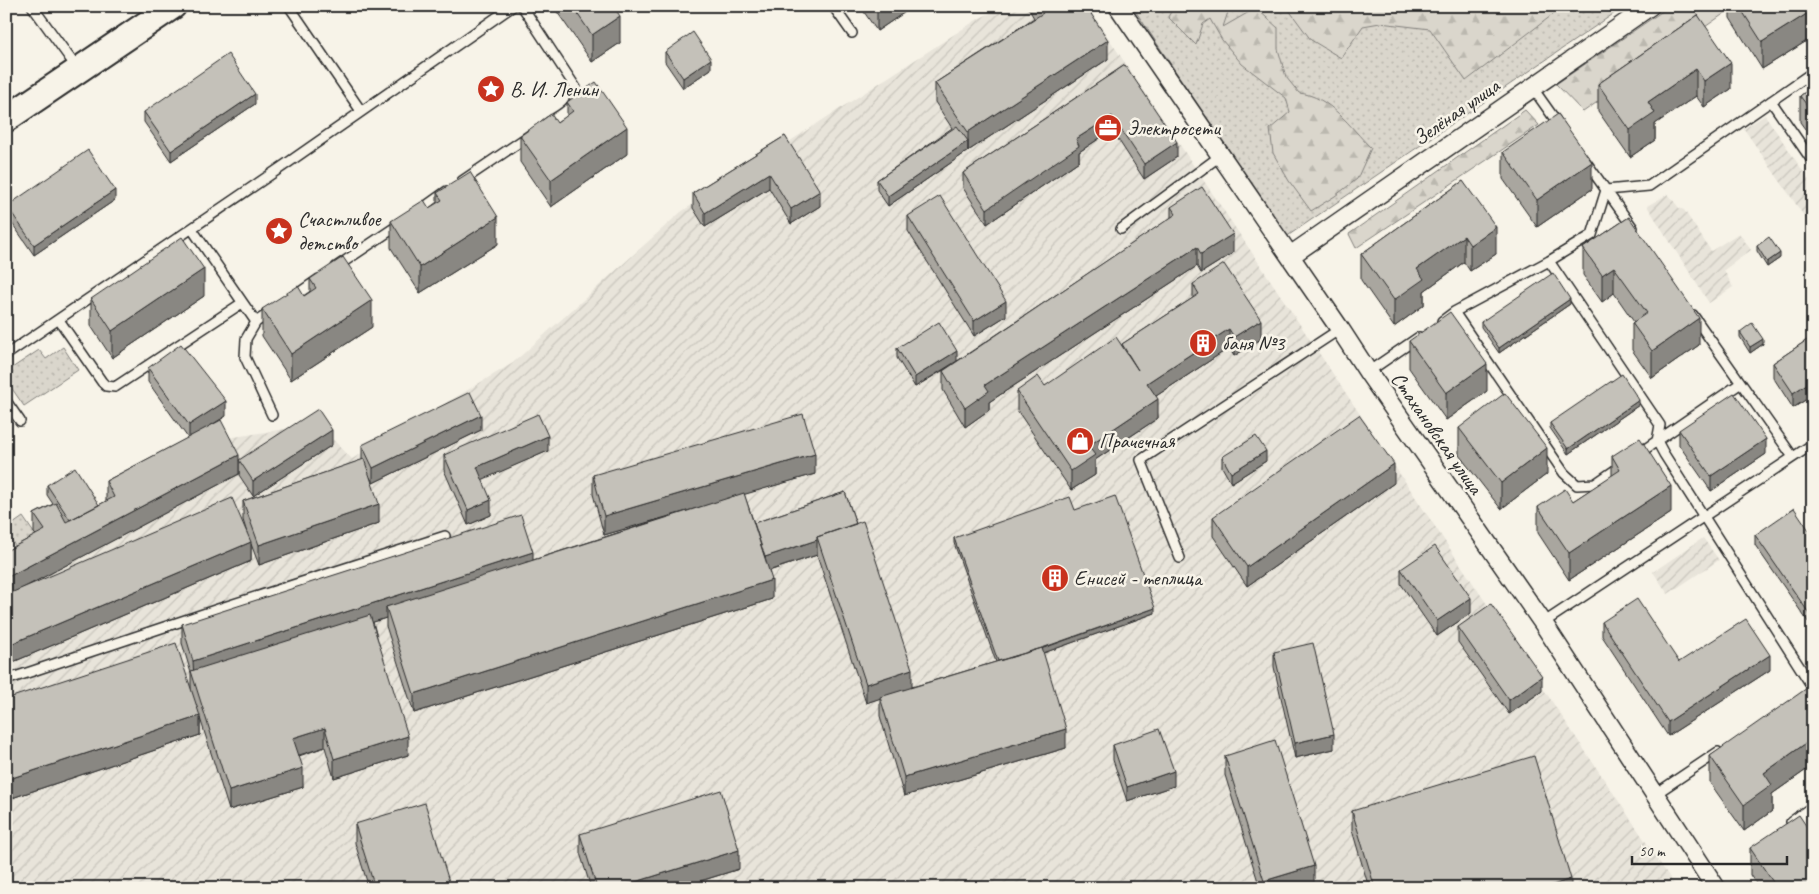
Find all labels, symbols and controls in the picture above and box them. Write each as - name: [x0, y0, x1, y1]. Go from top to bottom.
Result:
- street label: Зелёная улица: [1408, 72, 1506, 151]
- place icon: В. И. Ленин: [476, 74, 506, 104]
- place label: В. И. Ленин: [510, 76, 600, 102]
- office icon: Электросети: [1093, 113, 1123, 143]
- place label: Электросети: [1127, 115, 1221, 141]
- place label: Счастливое детство: [298, 206, 383, 256]
- place icon: Счастливое детство: [264, 216, 294, 246]
- building icon: баня №3: [1188, 328, 1218, 358]
- place label: баня №3: [1222, 330, 1286, 356]
- street label: Стахановская улица: [1385, 367, 1490, 500]
- shop icon: Прачечная: [1065, 426, 1095, 456]
- place label: Прачечная: [1099, 428, 1176, 454]
- building icon: Енисей - теплица: [1040, 563, 1070, 593]
- place label: Енисей - теплица: [1074, 565, 1204, 591]
- scale bar: [1632, 834, 1786, 866]
- text: 50 m: [1639, 842, 1666, 861]

